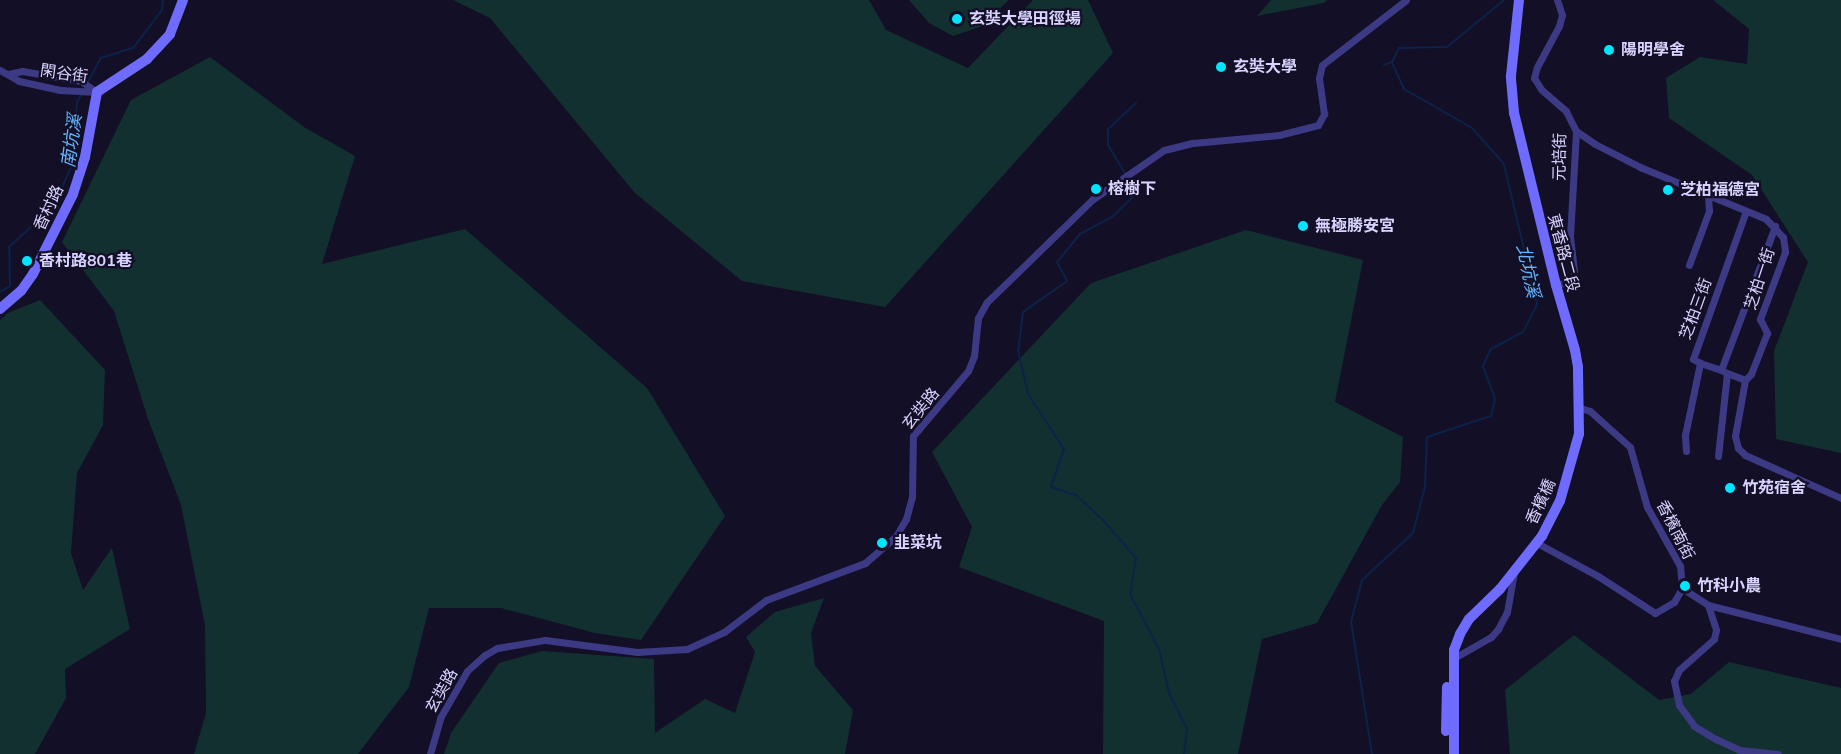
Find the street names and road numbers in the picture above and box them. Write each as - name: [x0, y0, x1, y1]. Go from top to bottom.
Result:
- street label: 閑谷街: [39, 61, 89, 87]
- street label: 元培街: [1550, 133, 1570, 181]
- street label: 香村路: [30, 182, 68, 234]
- street label: 東香路二段: [1543, 212, 1583, 294]
- street label: 芝柏一街: [1741, 246, 1779, 312]
- street label: 芝柏三街: [1676, 276, 1716, 342]
- street label: 玄奘路: [898, 384, 944, 434]
- street label: 香檳橋: [1522, 476, 1560, 528]
- street label: 香檳南街: [1652, 497, 1698, 563]
- street label: 玄奘路: [422, 665, 462, 717]

